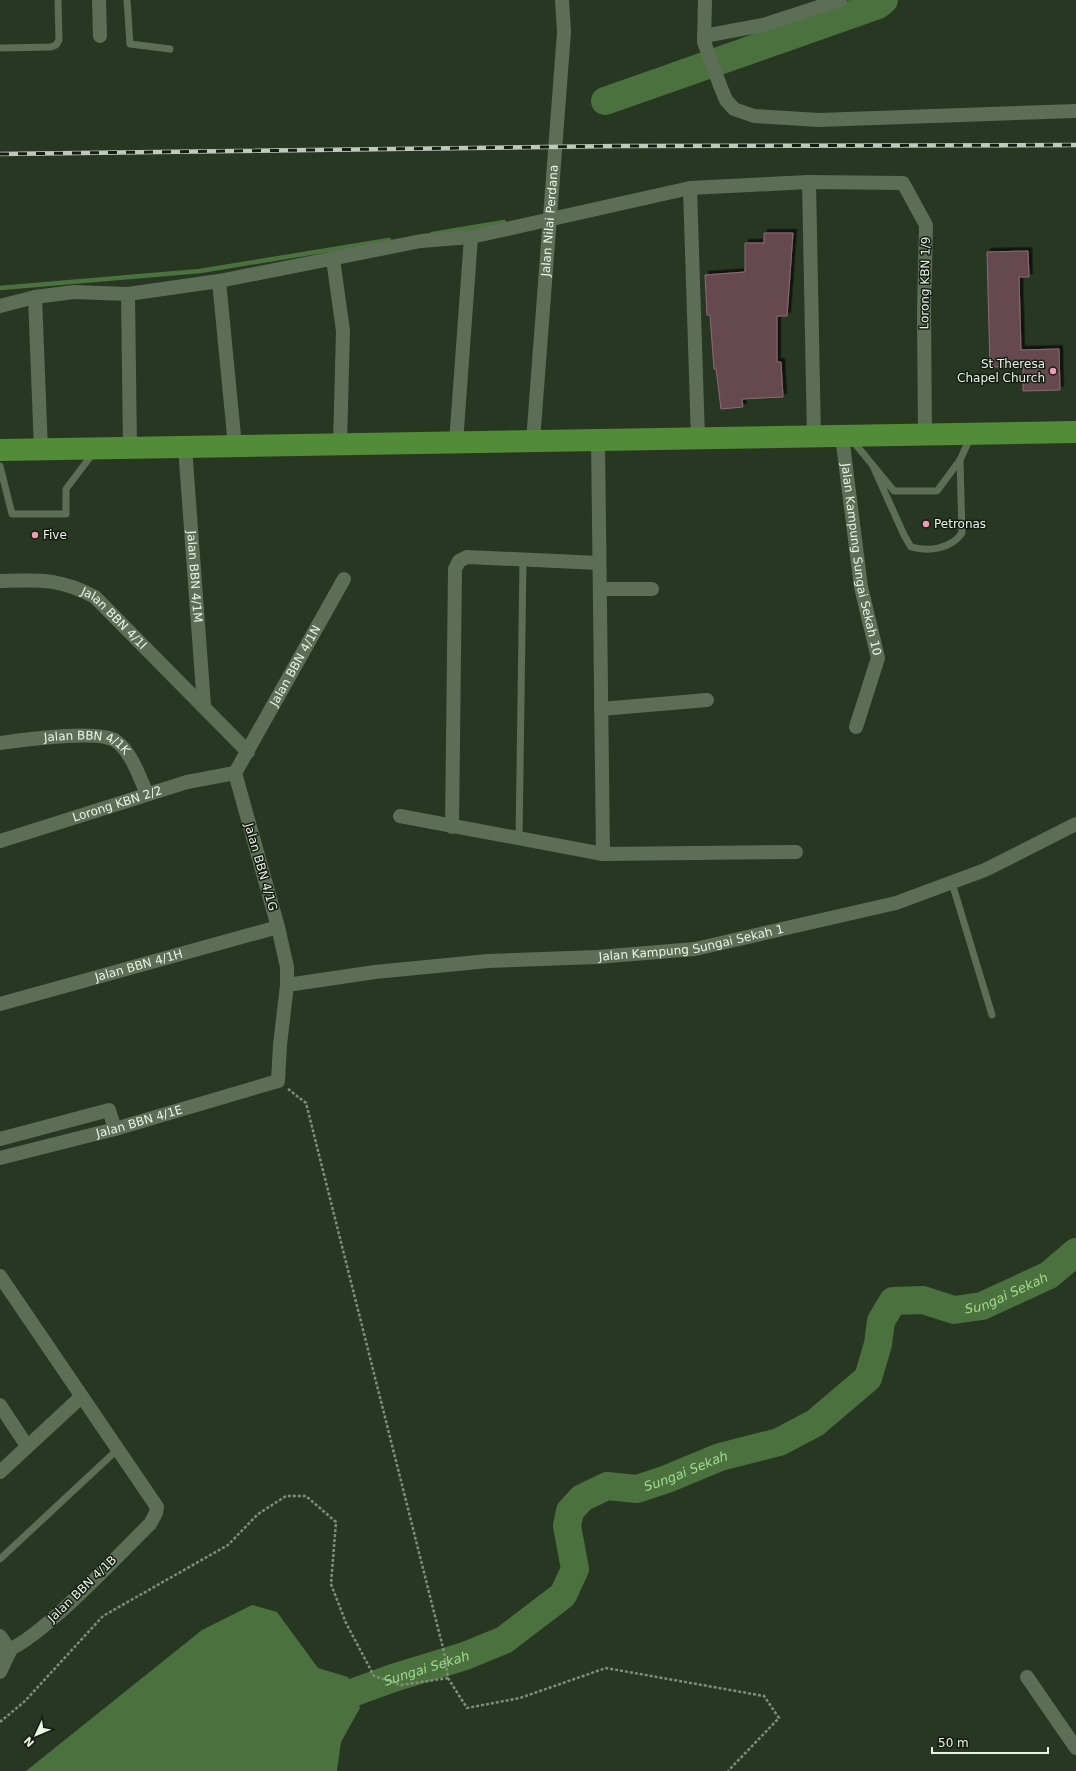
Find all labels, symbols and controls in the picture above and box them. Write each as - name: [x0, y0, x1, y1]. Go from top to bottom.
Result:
- street label: Jalan Nilai Perdana: [538, 164, 561, 278]
- street label: Lorong KBN 1/9: [917, 236, 933, 330]
- place label: St Theresa Chapel Church: [957, 357, 1045, 385]
- marker: St Theresa Chapel Church: [1048, 366, 1058, 376]
- street label: Jalan Kampung Sungai Sekah 10: [838, 461, 884, 657]
- place label: Petronas: [934, 517, 986, 531]
- marker: Petronas: [921, 519, 931, 529]
- place label: Five: [43, 528, 67, 542]
- street label: Jalan BBN 4/1M: [184, 529, 205, 623]
- marker: Five: [30, 530, 40, 540]
- street label: Jalan BBN 4/1I: [78, 584, 150, 652]
- street label: Jalan BBN 4/1N: [267, 623, 324, 709]
- street label: Jalan BBN 4/1K: [42, 728, 134, 758]
- street label: Lorong KBN 2/2: [71, 783, 164, 825]
- street label: Jalan BBN 4/1G: [241, 820, 280, 913]
- street label: Jalan Kampung Sungai Sekah 1: [597, 922, 785, 964]
- street label: Jalan BBN 4/1H: [92, 947, 184, 985]
- street label: Jalan BBN 4/1E: [94, 1103, 184, 1141]
- water label: Sungai Sekah: [964, 1269, 1050, 1316]
- water label: Sungai Sekah: [642, 1448, 729, 1494]
- street label: Jalan BBN 4/1B: [44, 1553, 119, 1626]
- water label: Sungai Sekah: [382, 1648, 471, 1688]
- north arrow: [16, 1715, 56, 1755]
- scale bar: [932, 1729, 1048, 1755]
- text: N: [21, 1734, 37, 1749]
- text: 50 m: [938, 1736, 969, 1750]

